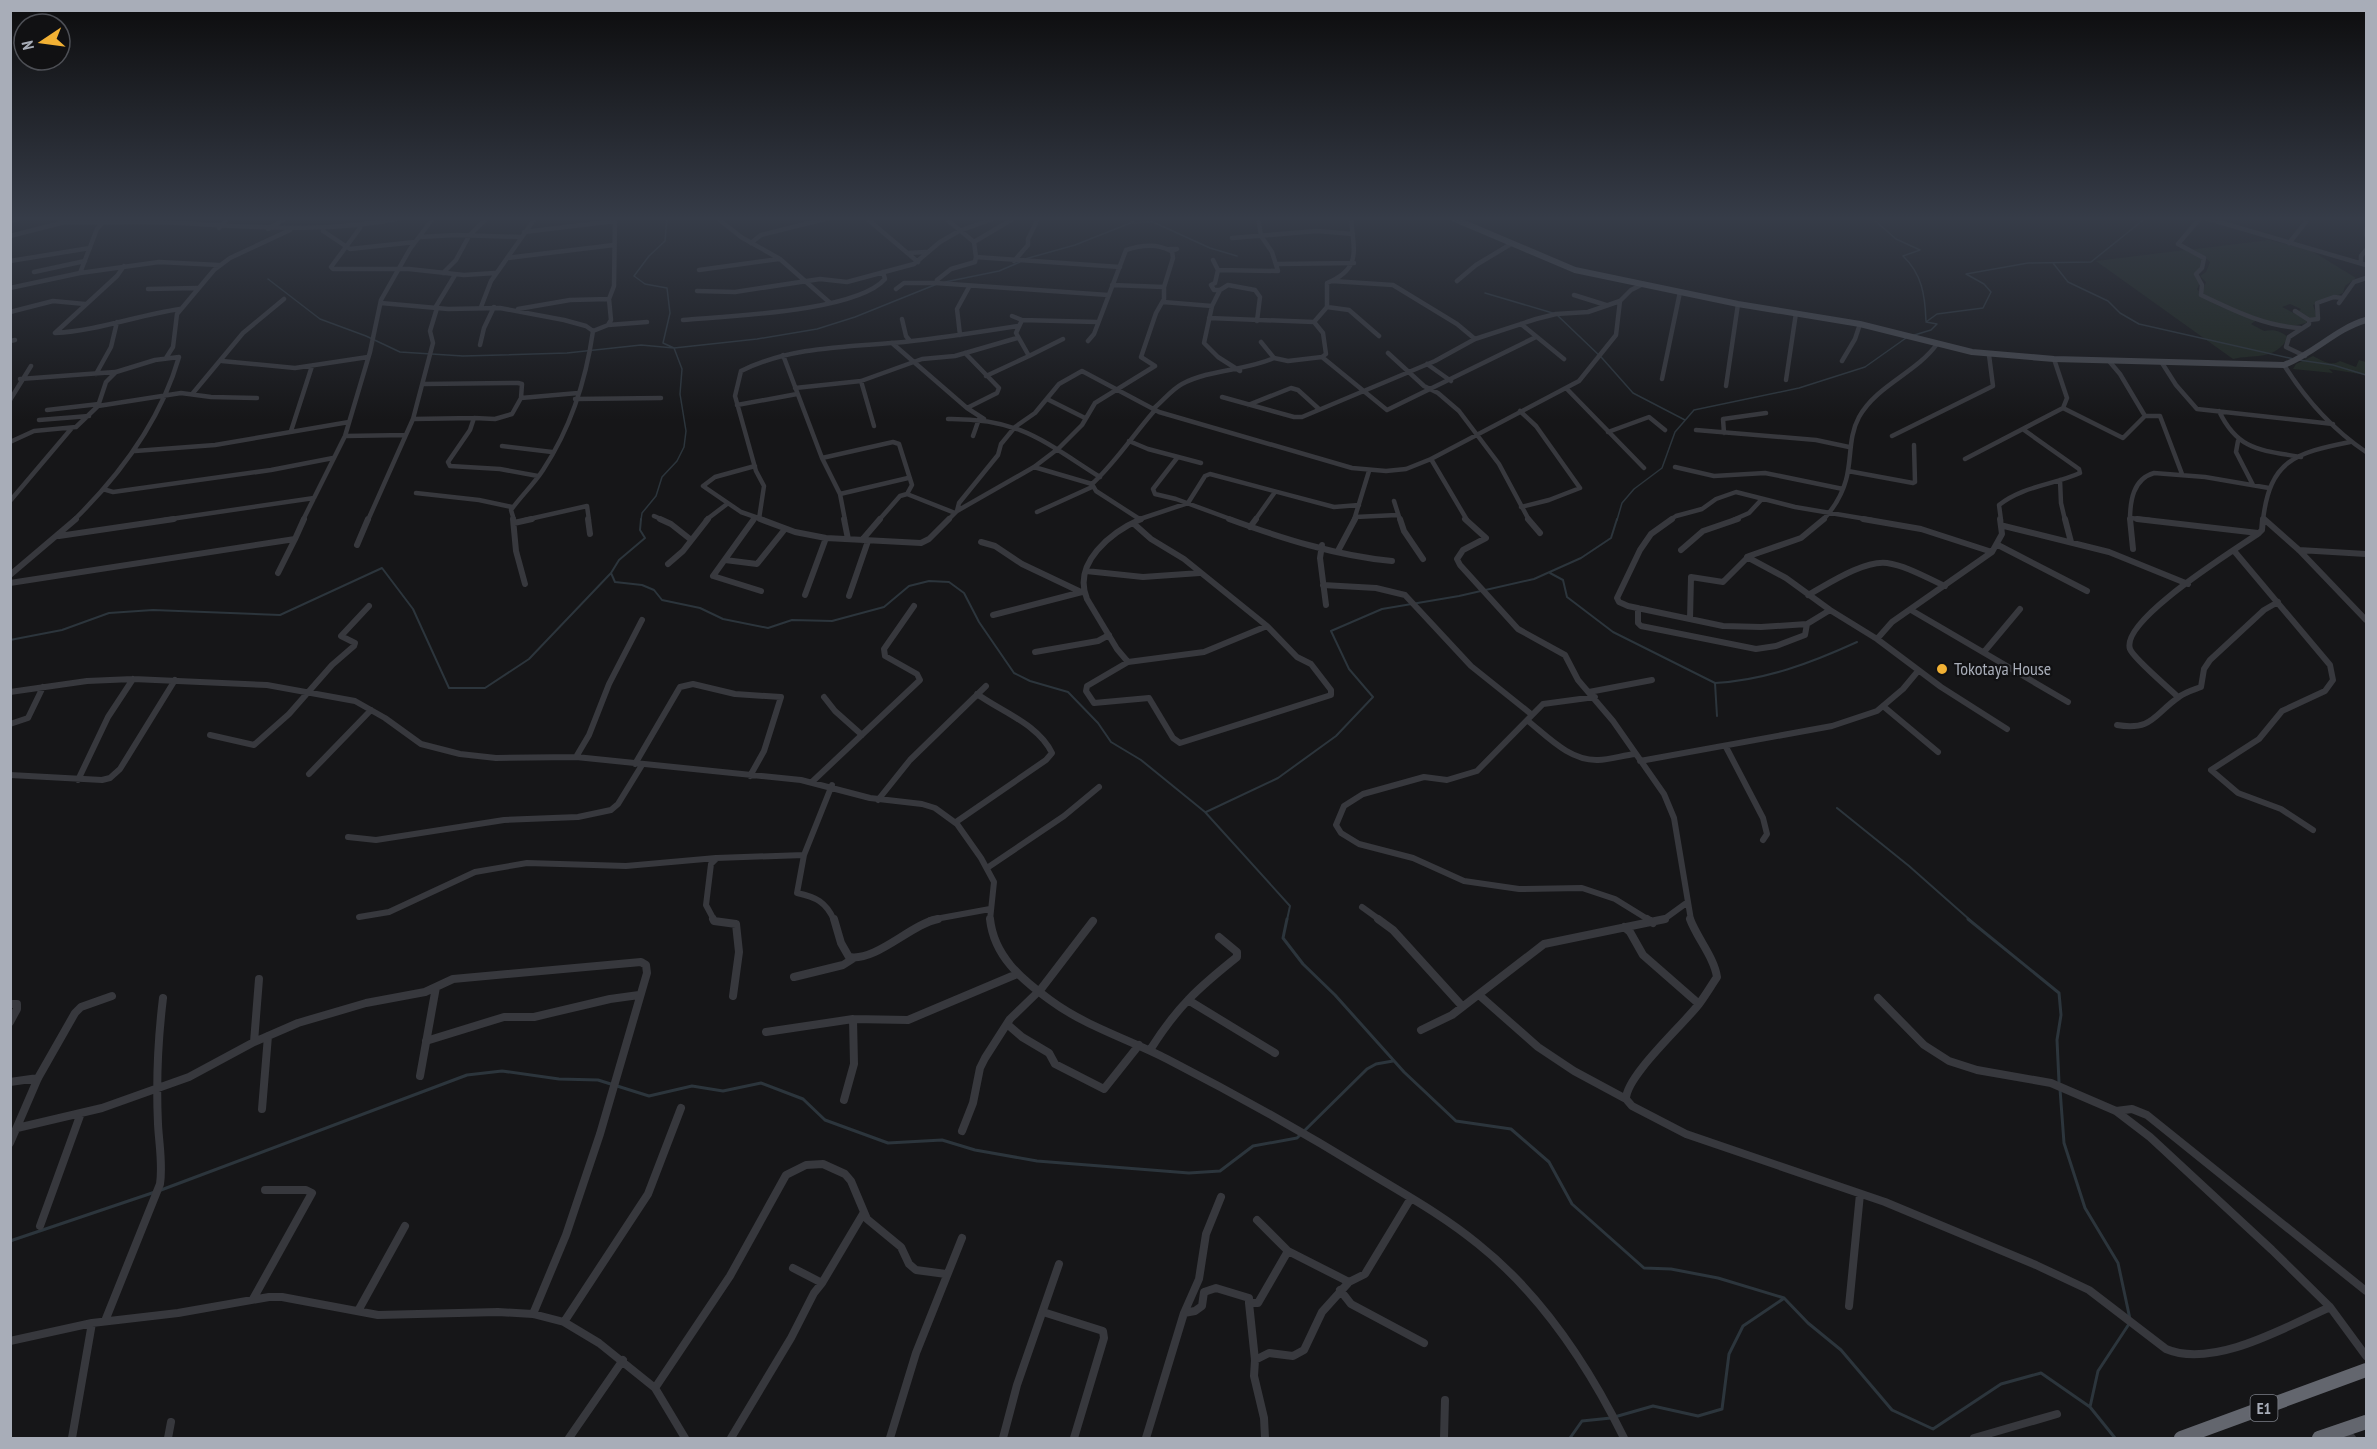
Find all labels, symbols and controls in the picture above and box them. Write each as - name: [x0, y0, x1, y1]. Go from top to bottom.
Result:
- north arrow: [12, 12, 72, 72]
- text: N: [17, 39, 38, 52]
- place label: Tokotaya House: [1954, 657, 2051, 680]
- marker: Tokotaya House: [1935, 662, 1949, 676]
- road number: E1: [2250, 1395, 2278, 1421]

